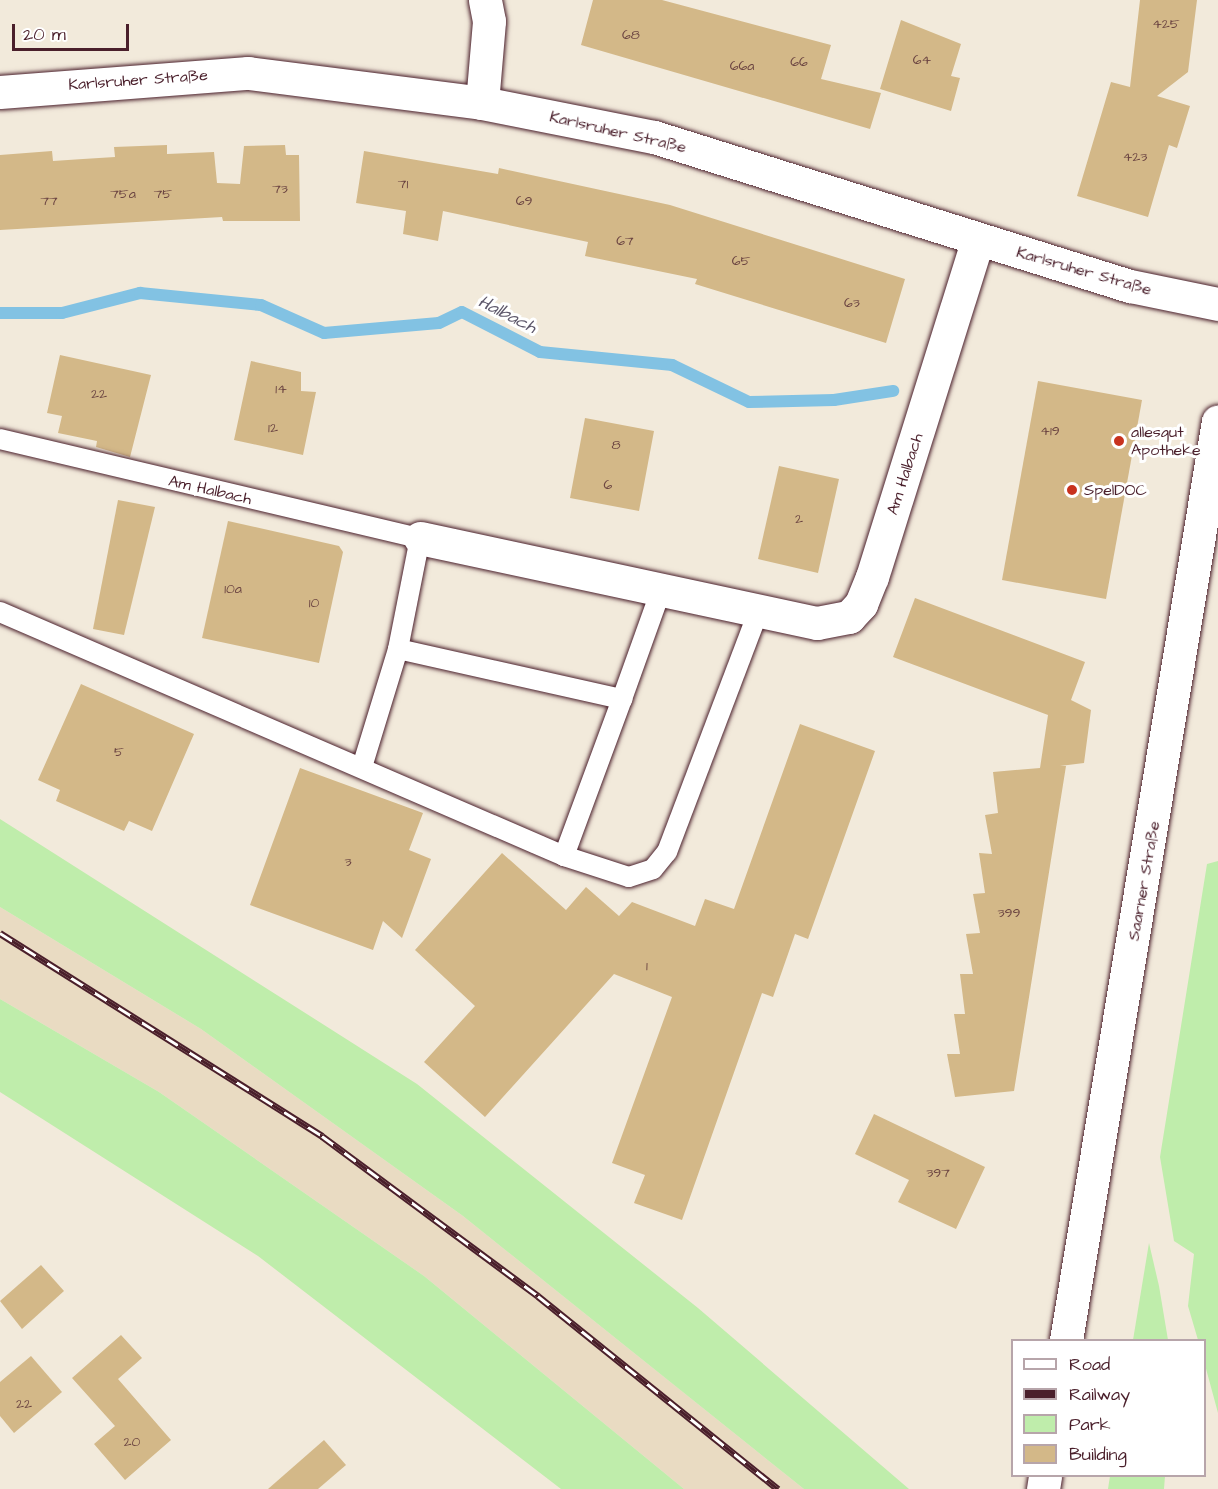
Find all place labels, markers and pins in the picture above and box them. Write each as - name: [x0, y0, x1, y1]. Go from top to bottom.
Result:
- place label: allesgut Apotheke: [1131, 422, 1201, 460]
- marker: allesgut Apotheke: [1112, 434, 1126, 448]
- place label: SpelDOC: [1084, 480, 1147, 500]
- marker: SpelDOC: [1065, 483, 1079, 497]

